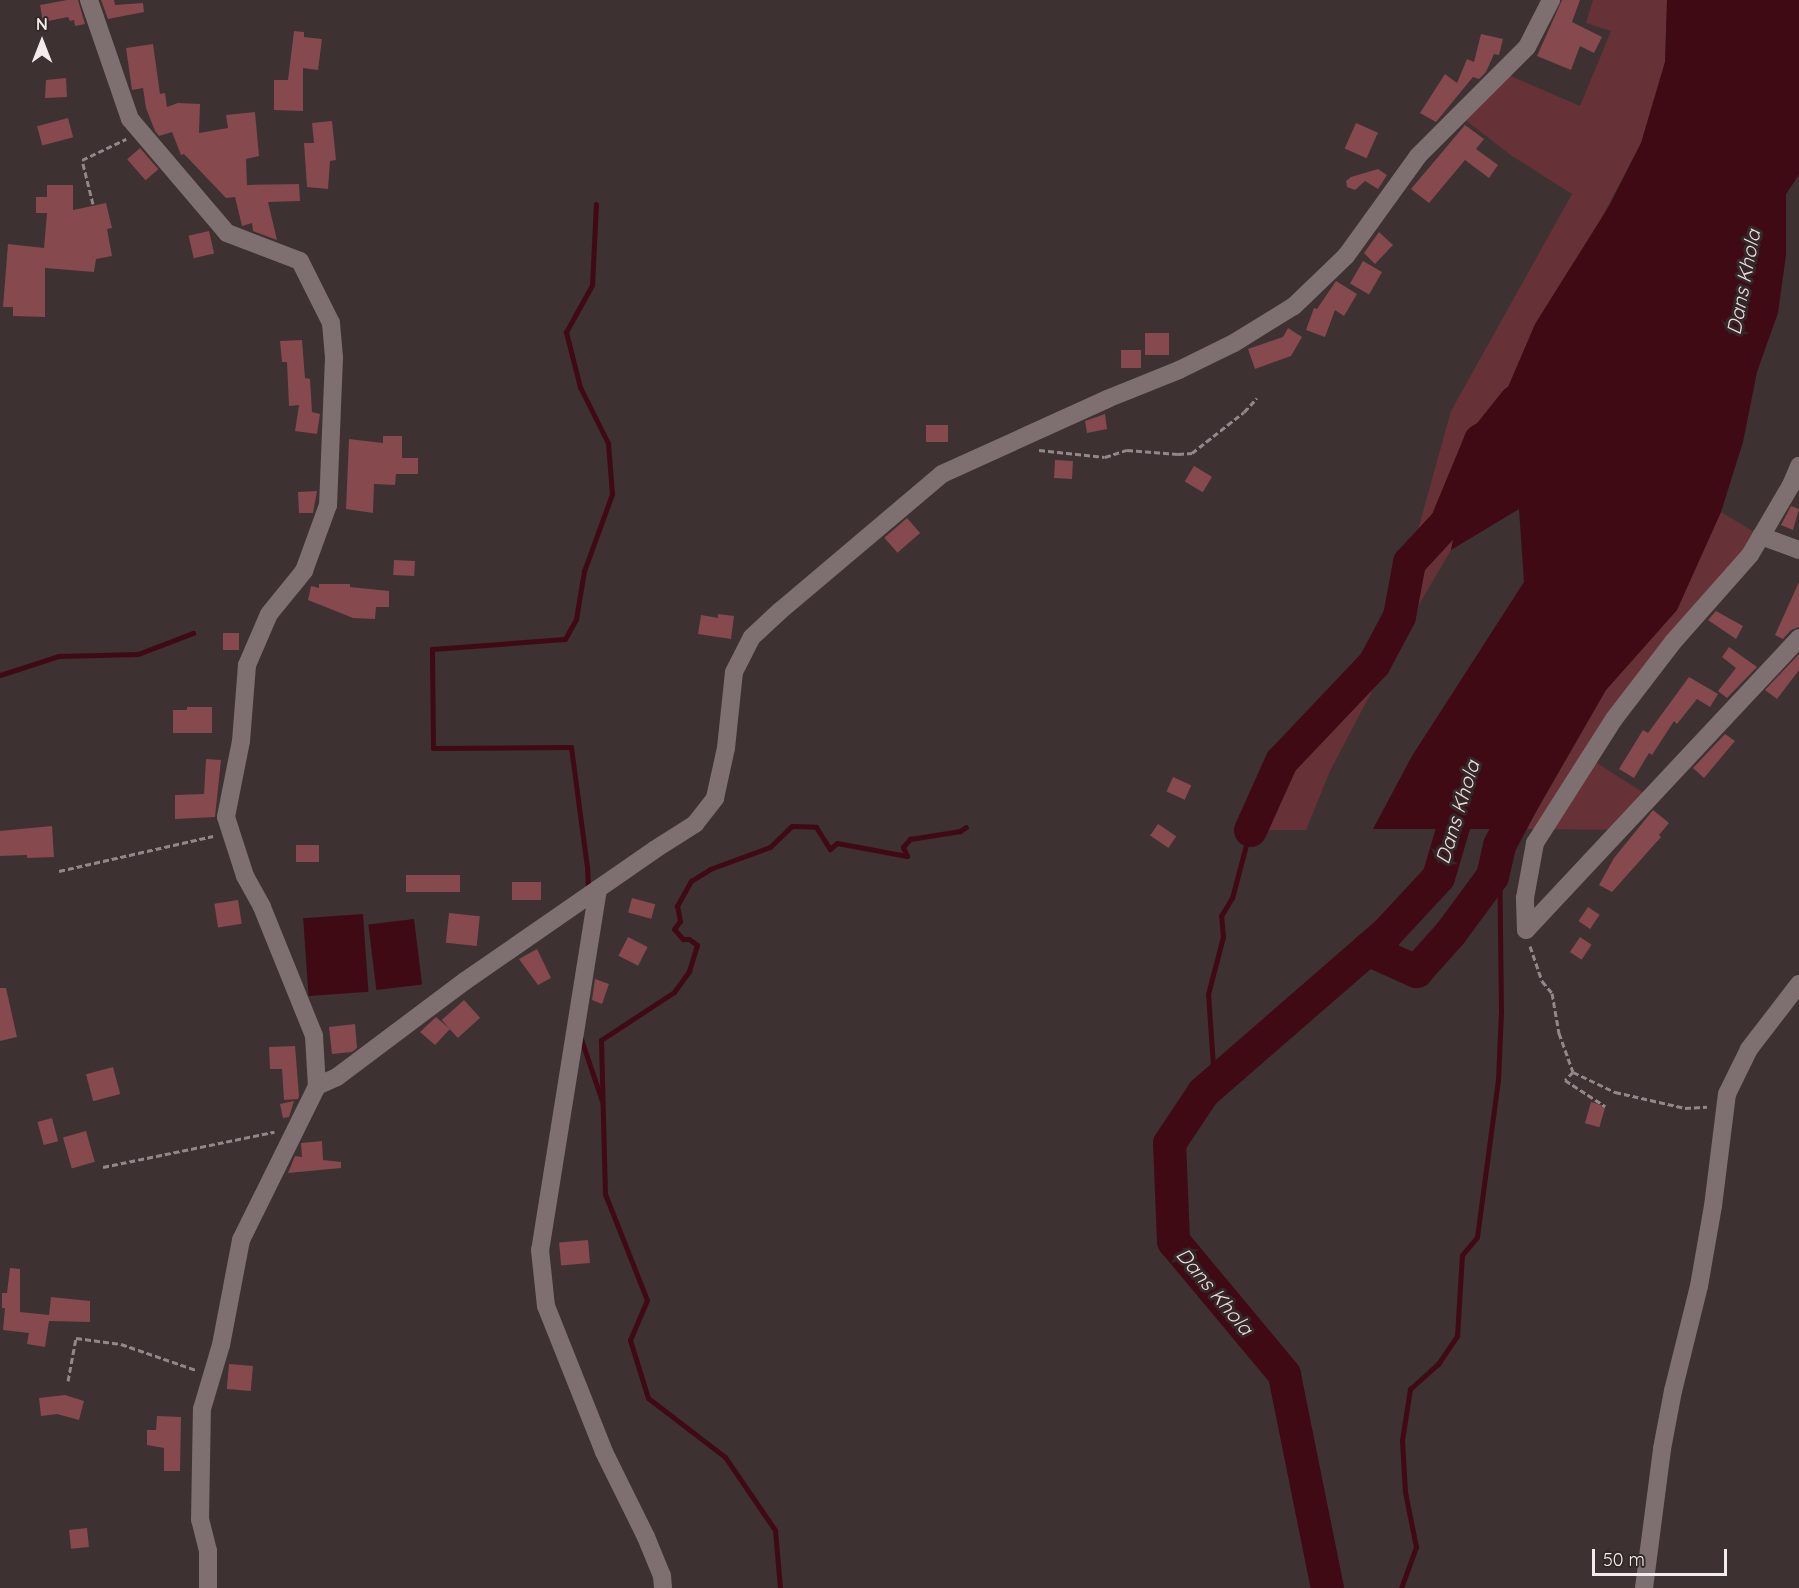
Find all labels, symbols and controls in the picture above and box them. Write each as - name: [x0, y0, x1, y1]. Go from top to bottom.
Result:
- north arrow: [12, 12, 72, 72]
- text: N: [36, 14, 48, 34]
- water label: Dans Khola: [1721, 227, 1765, 337]
- water label: Dans Khola: [1430, 758, 1484, 866]
- water label: Dans Khola: [1172, 1242, 1258, 1340]
- scale bar: [1595, 1537, 1730, 1575]
- text: 50 m: [1603, 1548, 1645, 1571]

